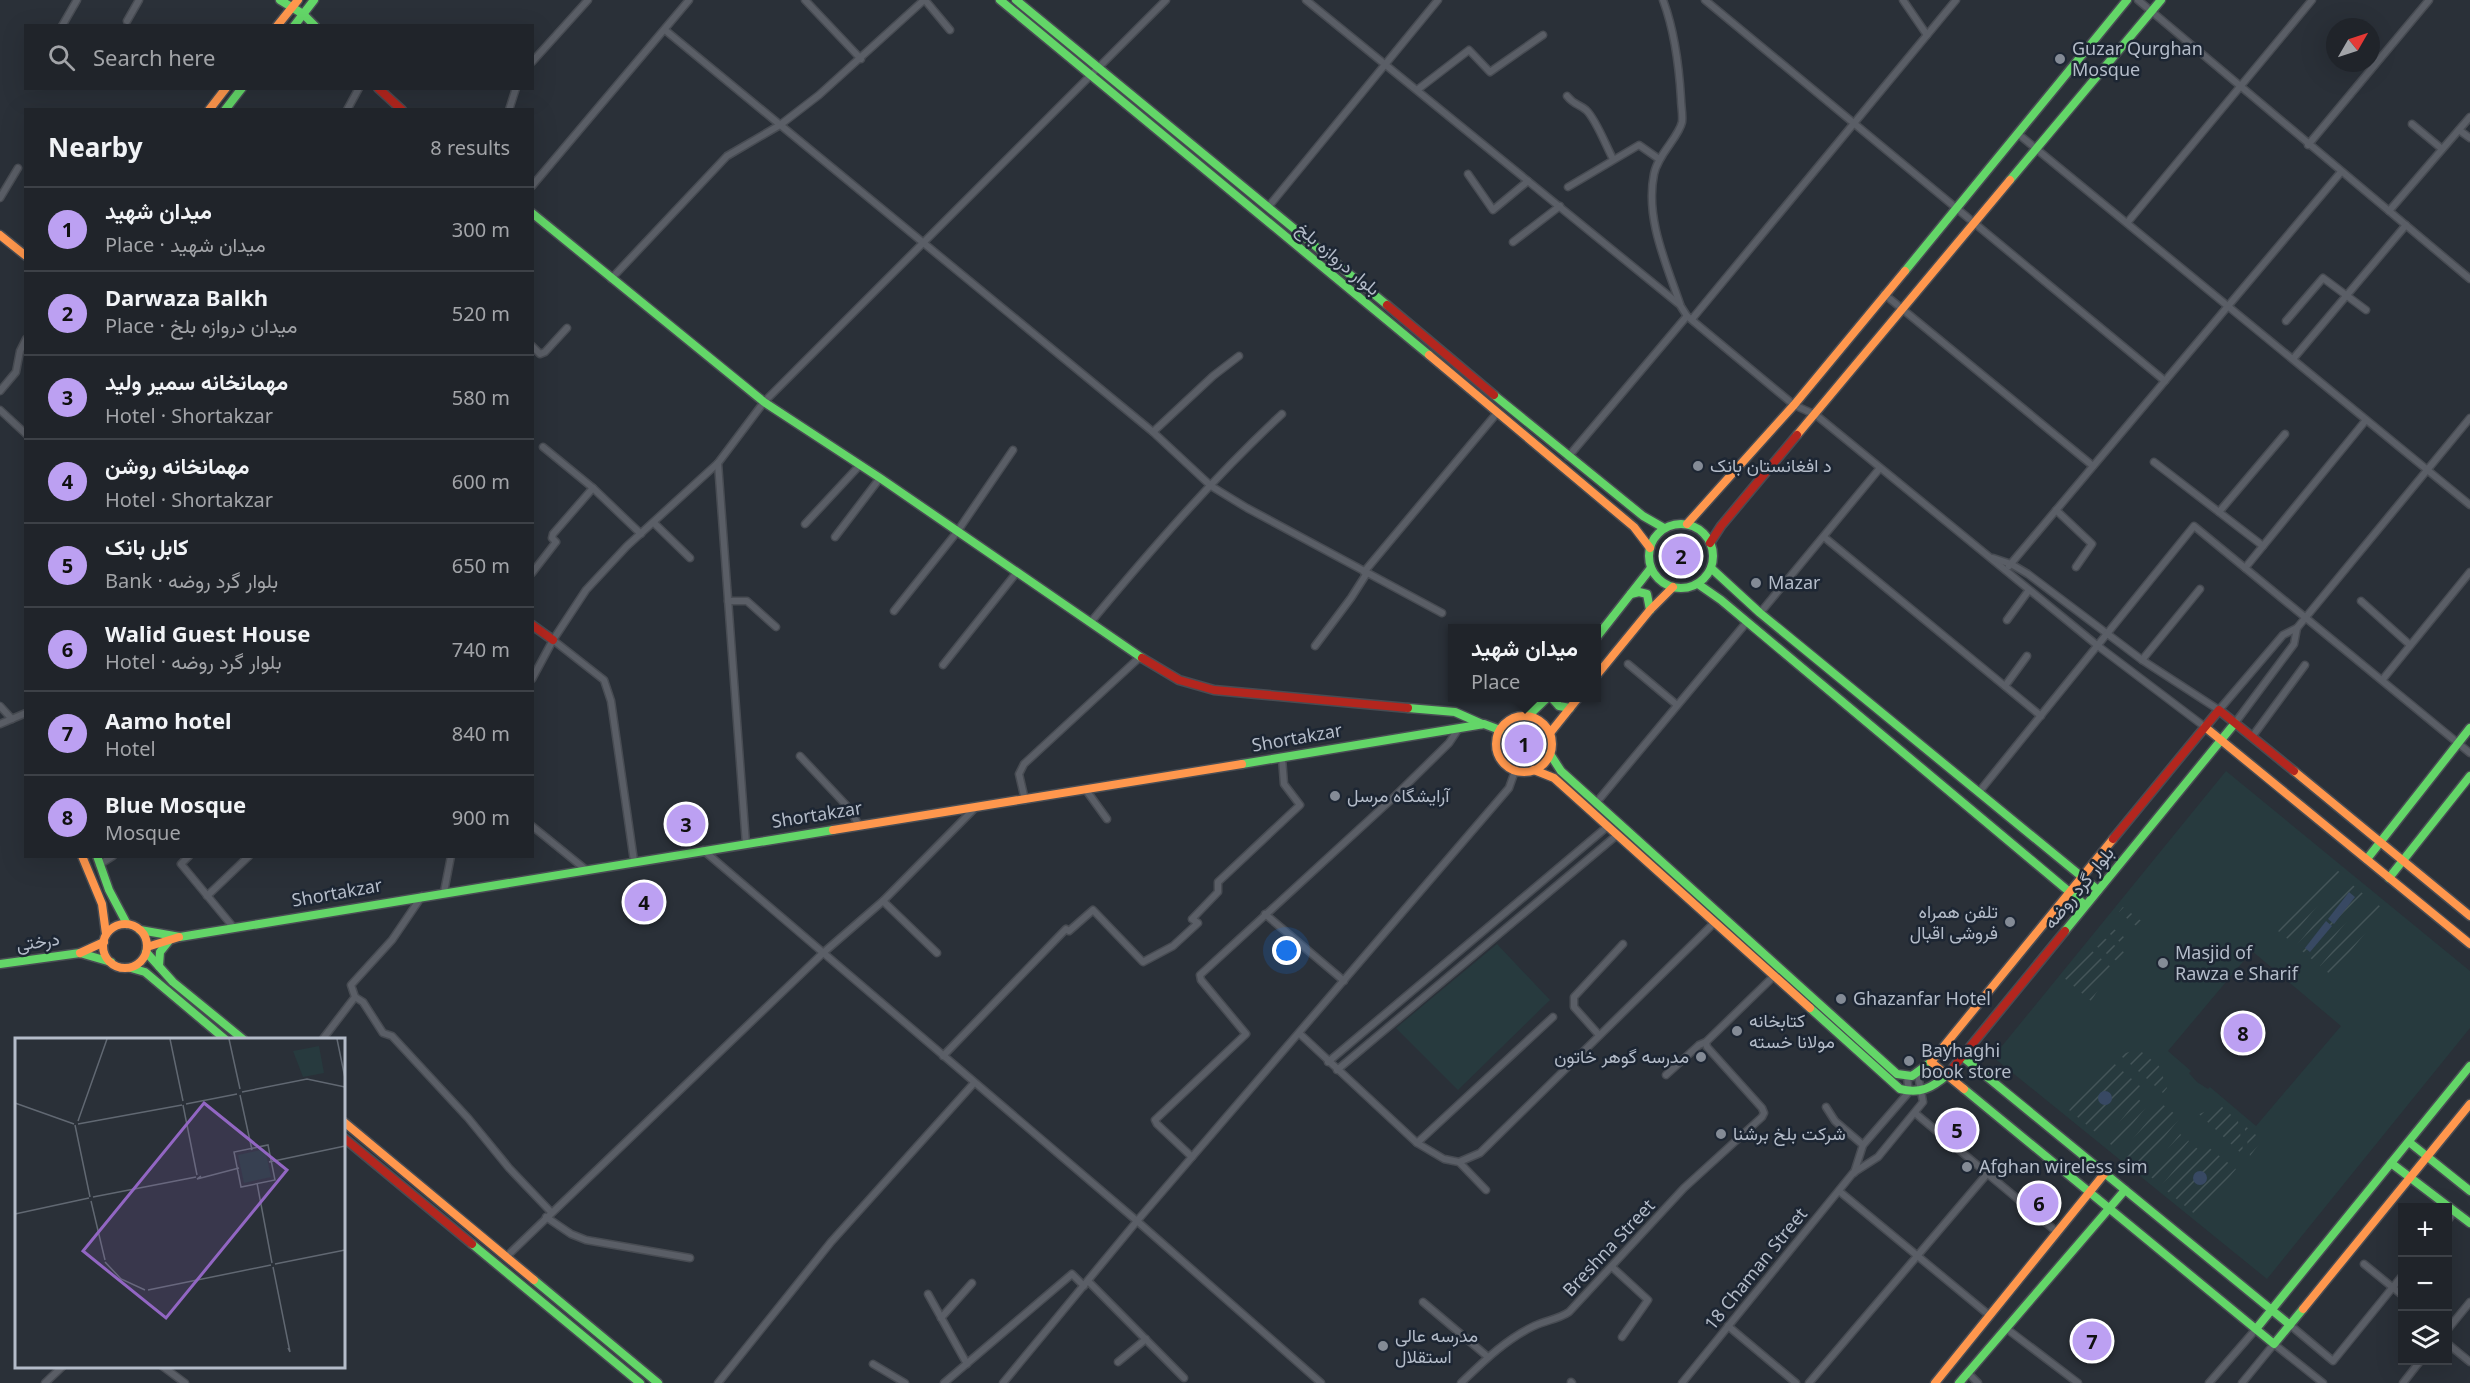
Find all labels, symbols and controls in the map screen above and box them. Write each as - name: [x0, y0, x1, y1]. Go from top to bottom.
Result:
- north arrow: [2326, 18, 2380, 72]
- search box: [24, 24, 534, 90]
- place label: Guzar Qurghan Mosque: [2072, 36, 2203, 81]
- icon: search: [45, 41, 78, 74]
- text: Search here: [93, 42, 215, 72]
- marker: Guzar Qurghan Mosque: [2053, 52, 2067, 66]
- text: Nearby: [48, 129, 143, 165]
- text: 8 results: [430, 134, 510, 161]
- text: میدان شهید: [105, 195, 212, 225]
- text: 1: [62, 216, 73, 243]
- text: 300 m: [452, 216, 510, 243]
- street label: بلوار دروازه بلخ: [1291, 216, 1385, 301]
- text: Place · میدان شهید: [105, 231, 266, 258]
- text: Darwaza Balkh: [105, 282, 268, 312]
- text: 2: [62, 300, 73, 327]
- text: 520 m: [452, 300, 510, 327]
- text: Place · میدان دروازه بلخ: [105, 312, 298, 339]
- text: مهمانخانه سمیر ولید: [105, 366, 288, 396]
- text: 3: [62, 384, 73, 411]
- text: 580 m: [452, 384, 510, 411]
- text: Hotel · Shortakzar: [105, 402, 273, 429]
- text: مهمانخانه روشن: [105, 450, 250, 480]
- place label: د افغانستان بانک: [1710, 453, 1832, 477]
- marker: د افغانستان بانک: [1691, 459, 1705, 473]
- text: 4: [62, 468, 73, 495]
- text: 600 m: [452, 468, 510, 495]
- text: Hotel · Shortakzar: [105, 486, 273, 513]
- text: کابل بانک: [105, 531, 189, 561]
- pin: 2: [1662, 534, 1700, 578]
- text: 5: [62, 552, 73, 579]
- text: 650 m: [452, 552, 510, 579]
- text: Bank · بلوار گرد روضه: [105, 567, 278, 594]
- place label: Mazar: [1768, 570, 1821, 594]
- marker: Mazar: [1749, 576, 1763, 590]
- text: Walid Guest House: [105, 618, 311, 648]
- popup: [1448, 624, 1601, 702]
- text: میدان شهید: [1471, 632, 1578, 662]
- text: 6: [62, 636, 73, 663]
- text: 740 m: [452, 636, 510, 663]
- text: Hotel · بلوار گرد روضه: [105, 648, 282, 675]
- text: Place: [1471, 668, 1520, 695]
- text: Aamo hotel: [105, 705, 232, 735]
- street label: Shortakzar: [1250, 717, 1345, 757]
- text: 7: [62, 720, 73, 747]
- text: 840 m: [452, 720, 510, 747]
- pin: 1: [1504, 722, 1544, 766]
- text: Hotel: [105, 735, 156, 762]
- place label: آرایشگاه مرسل: [1347, 783, 1451, 807]
- text: Blue Mosque: [105, 789, 246, 819]
- marker: آرایشگاه مرسل: [1328, 789, 1342, 803]
- street label: Shortakzar: [770, 795, 864, 833]
- pin: 3: [666, 802, 706, 846]
- text: 8: [62, 804, 73, 831]
- text: 900 m: [452, 804, 510, 831]
- text: Mosque: [105, 819, 181, 846]
- street label: بلوار گرد روضه: [2038, 841, 2119, 933]
- street label: Shortakzar: [290, 872, 385, 912]
- pin: 4: [624, 880, 664, 924]
- place label: تلفن همراه فروشی اقبال: [1910, 899, 1998, 944]
- marker: تلفن همراه فروشی اقبال: [2003, 915, 2017, 929]
- street label: درختی: [15, 926, 61, 956]
- your location: [1272, 936, 1301, 965]
- place label: Masjid of Rawza e Sharif: [2175, 940, 2299, 985]
- marker: Masjid of Rawza e Sharif: [2156, 956, 2170, 970]
- place label: Ghazanfar Hotel: [1853, 986, 1991, 1010]
- marker: Ghazanfar Hotel: [1834, 992, 1848, 1006]
- place label: کتابخانه مولانا خسته: [1749, 1008, 1835, 1053]
- pin: 8: [2224, 1010, 2262, 1056]
- marker: کتابخانه مولانا خسته: [1730, 1024, 1744, 1038]
- inset map: [15, 1038, 345, 1368]
- place label: Bayhaghi book store: [1921, 1038, 2011, 1083]
- place label: مدرسه گوهر خاتون: [1554, 1044, 1689, 1068]
- marker: مدرسه گوهر خاتون: [1694, 1050, 1708, 1064]
- marker: Bayhaghi book store: [1902, 1054, 1916, 1068]
- pin: 5: [1938, 1108, 1976, 1152]
- place label: شرکت بلخ برشنا: [1733, 1121, 1846, 1146]
- marker: شرکت بلخ برشنا: [1714, 1127, 1728, 1141]
- place label: Afghan wireless sim: [1979, 1154, 2148, 1178]
- marker: Afghan wireless sim: [1960, 1160, 1974, 1174]
- pin: 6: [2020, 1180, 2058, 1226]
- street label: Breshna Street: [1557, 1193, 1660, 1301]
- street label: 18 Chaman Street: [1698, 1202, 1812, 1335]
- map controls: [2398, 1203, 2452, 1365]
- button: +: [2398, 1203, 2452, 1257]
- button: −: [2398, 1257, 2452, 1311]
- button: layers: [2398, 1311, 2452, 1365]
- pin: 7: [2072, 1318, 2112, 1364]
- place label: مدرسه عالی استقلال: [1395, 1323, 1478, 1368]
- marker: مدرسه عالی استقلال: [1376, 1339, 1390, 1353]

